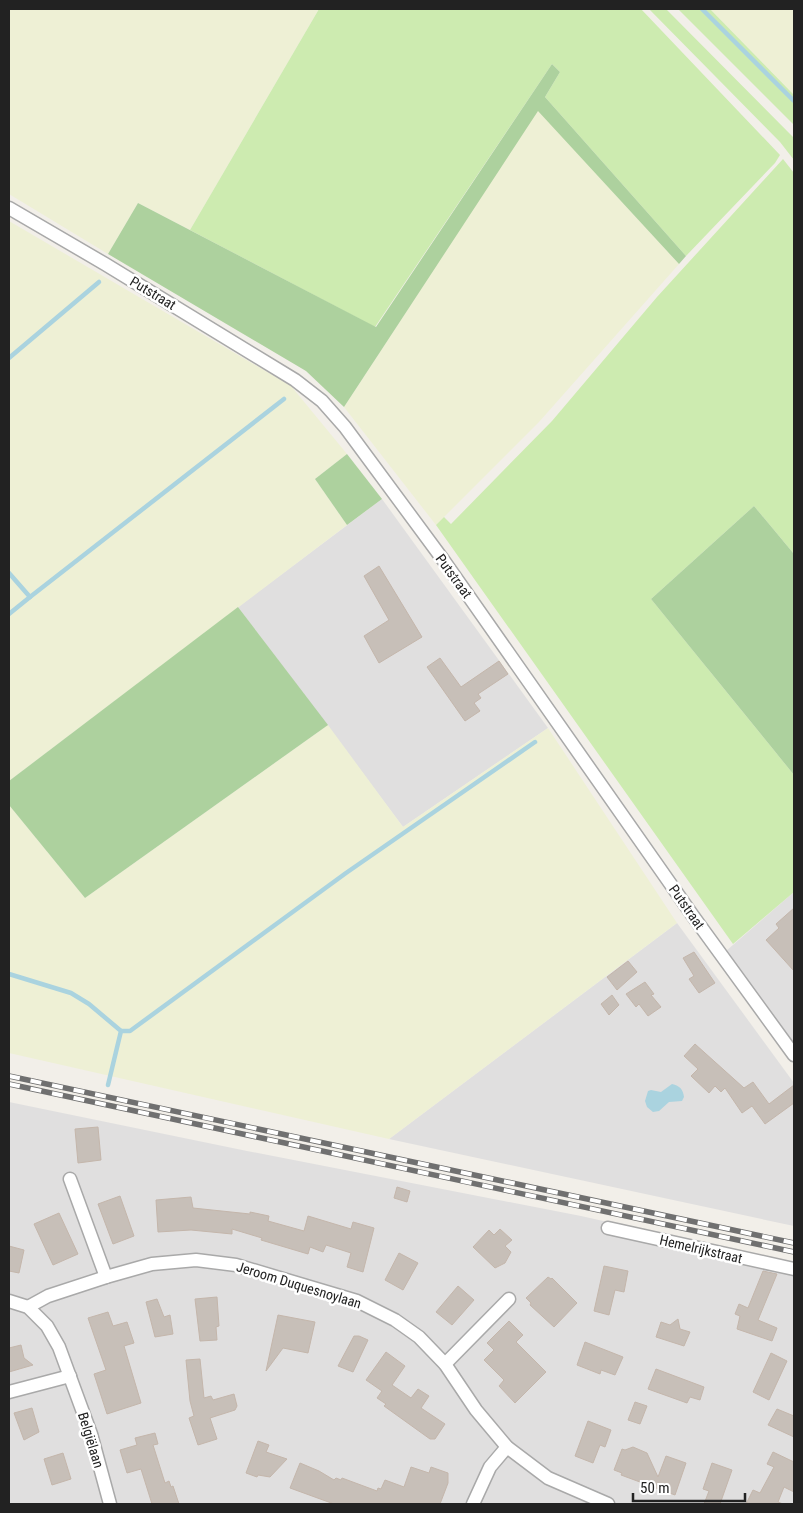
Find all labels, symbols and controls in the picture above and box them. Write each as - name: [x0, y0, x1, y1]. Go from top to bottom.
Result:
- street label: Putstraat: [127, 273, 179, 313]
- street label: Putstraat: [433, 551, 475, 601]
- street label: Putstraat: [666, 882, 708, 932]
- street label: Hemelrijkstraat: [658, 1232, 744, 1266]
- street label: Jeroom Duquesnoylaan: [235, 1258, 363, 1312]
- street label: Belgiëlaan: [75, 1410, 107, 1470]
- scale bar: [633, 1470, 746, 1502]
- text: 50 m: [640, 1479, 670, 1497]

